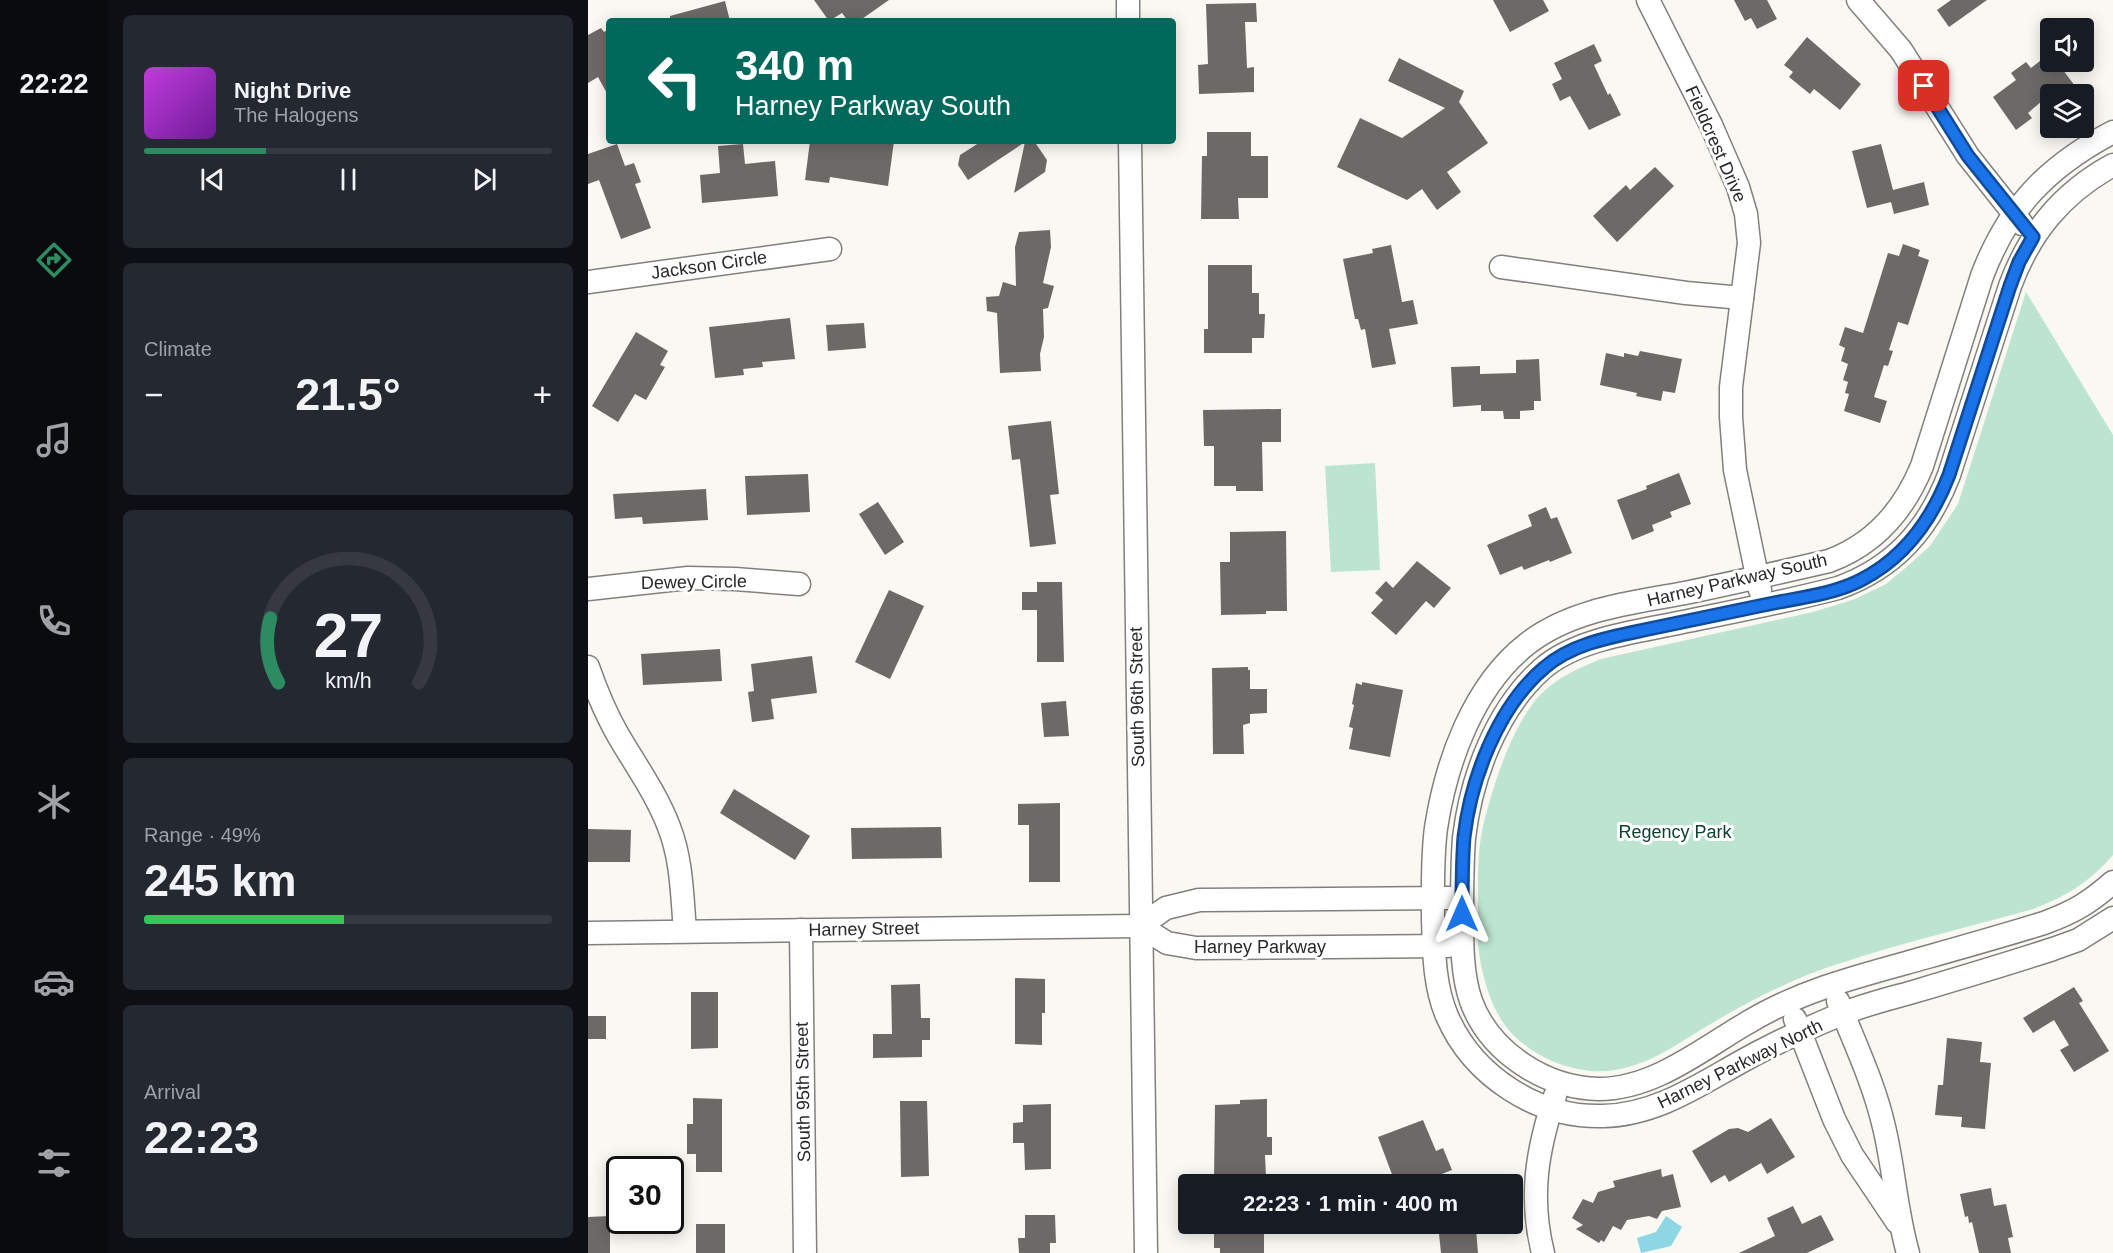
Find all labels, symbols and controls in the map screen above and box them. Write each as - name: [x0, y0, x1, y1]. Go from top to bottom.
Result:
- map controls: [2040, 18, 2094, 138]
- button: sound: [2040, 18, 2094, 72]
- icon: left: [636, 42, 714, 120]
- text: 340 m: [735, 42, 854, 89]
- pin: [1898, 60, 1949, 111]
- text: 22:22: [19, 69, 89, 99]
- icon: arrive: [1907, 69, 1940, 102]
- text: Night Drive: [234, 78, 351, 103]
- street label: Fieldcrest Drive: [1681, 83, 1751, 205]
- button: layers: [2040, 84, 2094, 138]
- text: Harney Parkway South: [735, 91, 1011, 121]
- text: The Halogens: [234, 104, 359, 126]
- icon: previous: [196, 163, 229, 196]
- icon: pause: [332, 163, 365, 196]
- icon: next: [468, 163, 501, 196]
- icon: directions: [33, 239, 75, 281]
- street label: Jackson Circle: [650, 247, 768, 283]
- text: Climate: [144, 338, 212, 360]
- text: 21.5°: [295, 369, 401, 420]
- text: −: [144, 376, 163, 413]
- text: +: [533, 376, 552, 413]
- icon: music: [33, 419, 75, 461]
- street label: Harney Parkway South: [1645, 550, 1829, 610]
- street label: Dewey Circle: [641, 571, 747, 593]
- icon: phone: [33, 600, 75, 642]
- text: 27: [313, 602, 383, 671]
- street label: South 96th Street: [1126, 627, 1148, 767]
- text: km/h: [325, 670, 371, 694]
- icon: climate: [33, 781, 75, 823]
- park label: Regency Park: [1618, 822, 1733, 842]
- text: Range · 49%: [144, 824, 261, 846]
- text: 245 km: [144, 855, 297, 906]
- position arrow: [1430, 882, 1494, 946]
- street label: Harney Street: [808, 918, 920, 940]
- street label: Harney Parkway: [1194, 937, 1326, 957]
- icon: car: [33, 961, 75, 1003]
- street label: Harney Parkway North: [1654, 1015, 1826, 1113]
- street label: South 95th Street: [792, 1022, 814, 1162]
- text: Arrival: [144, 1081, 201, 1103]
- text: 22:23: [144, 1112, 259, 1163]
- icon: filters: [33, 1142, 75, 1184]
- speed limit sign: 30: [606, 1156, 684, 1234]
- text: 22:23 · 1 min · 400 m: [1243, 1191, 1458, 1216]

